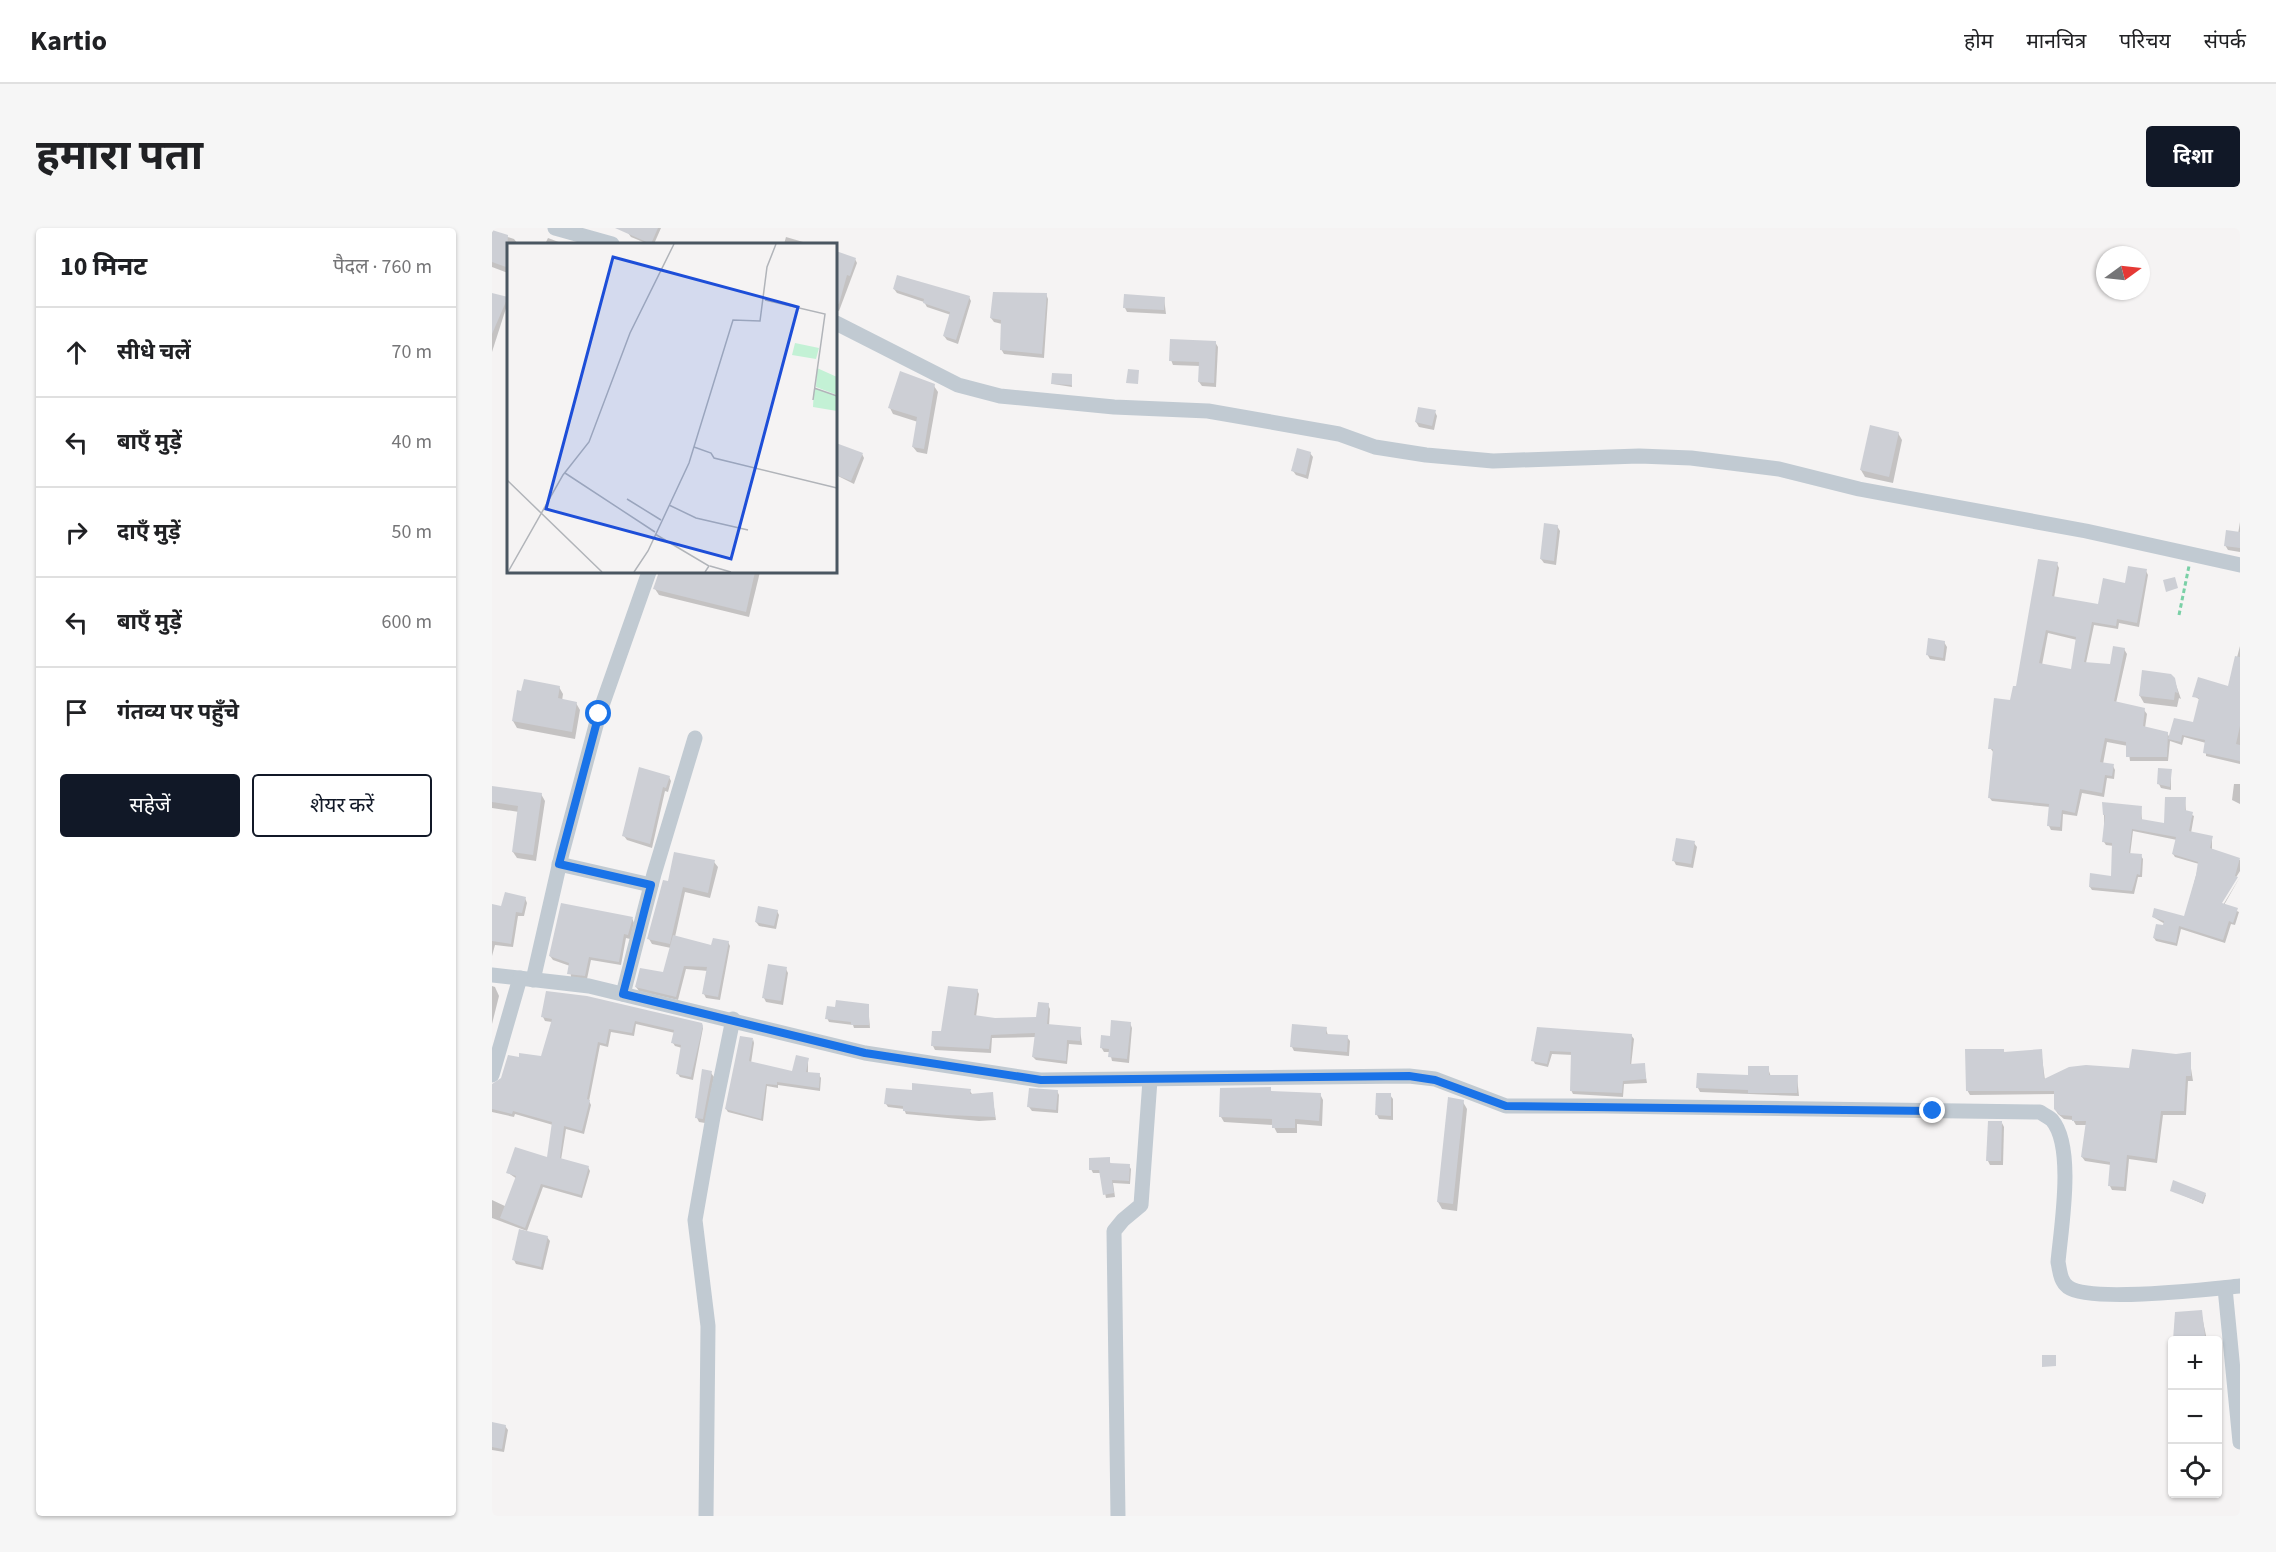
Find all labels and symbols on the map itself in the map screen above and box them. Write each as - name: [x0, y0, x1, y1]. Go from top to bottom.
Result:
- inset map: [507, 243, 837, 573]
- north arrow: [2096, 246, 2150, 300]
- route start: [585, 700, 611, 726]
- route end: [1919, 1097, 1945, 1123]

